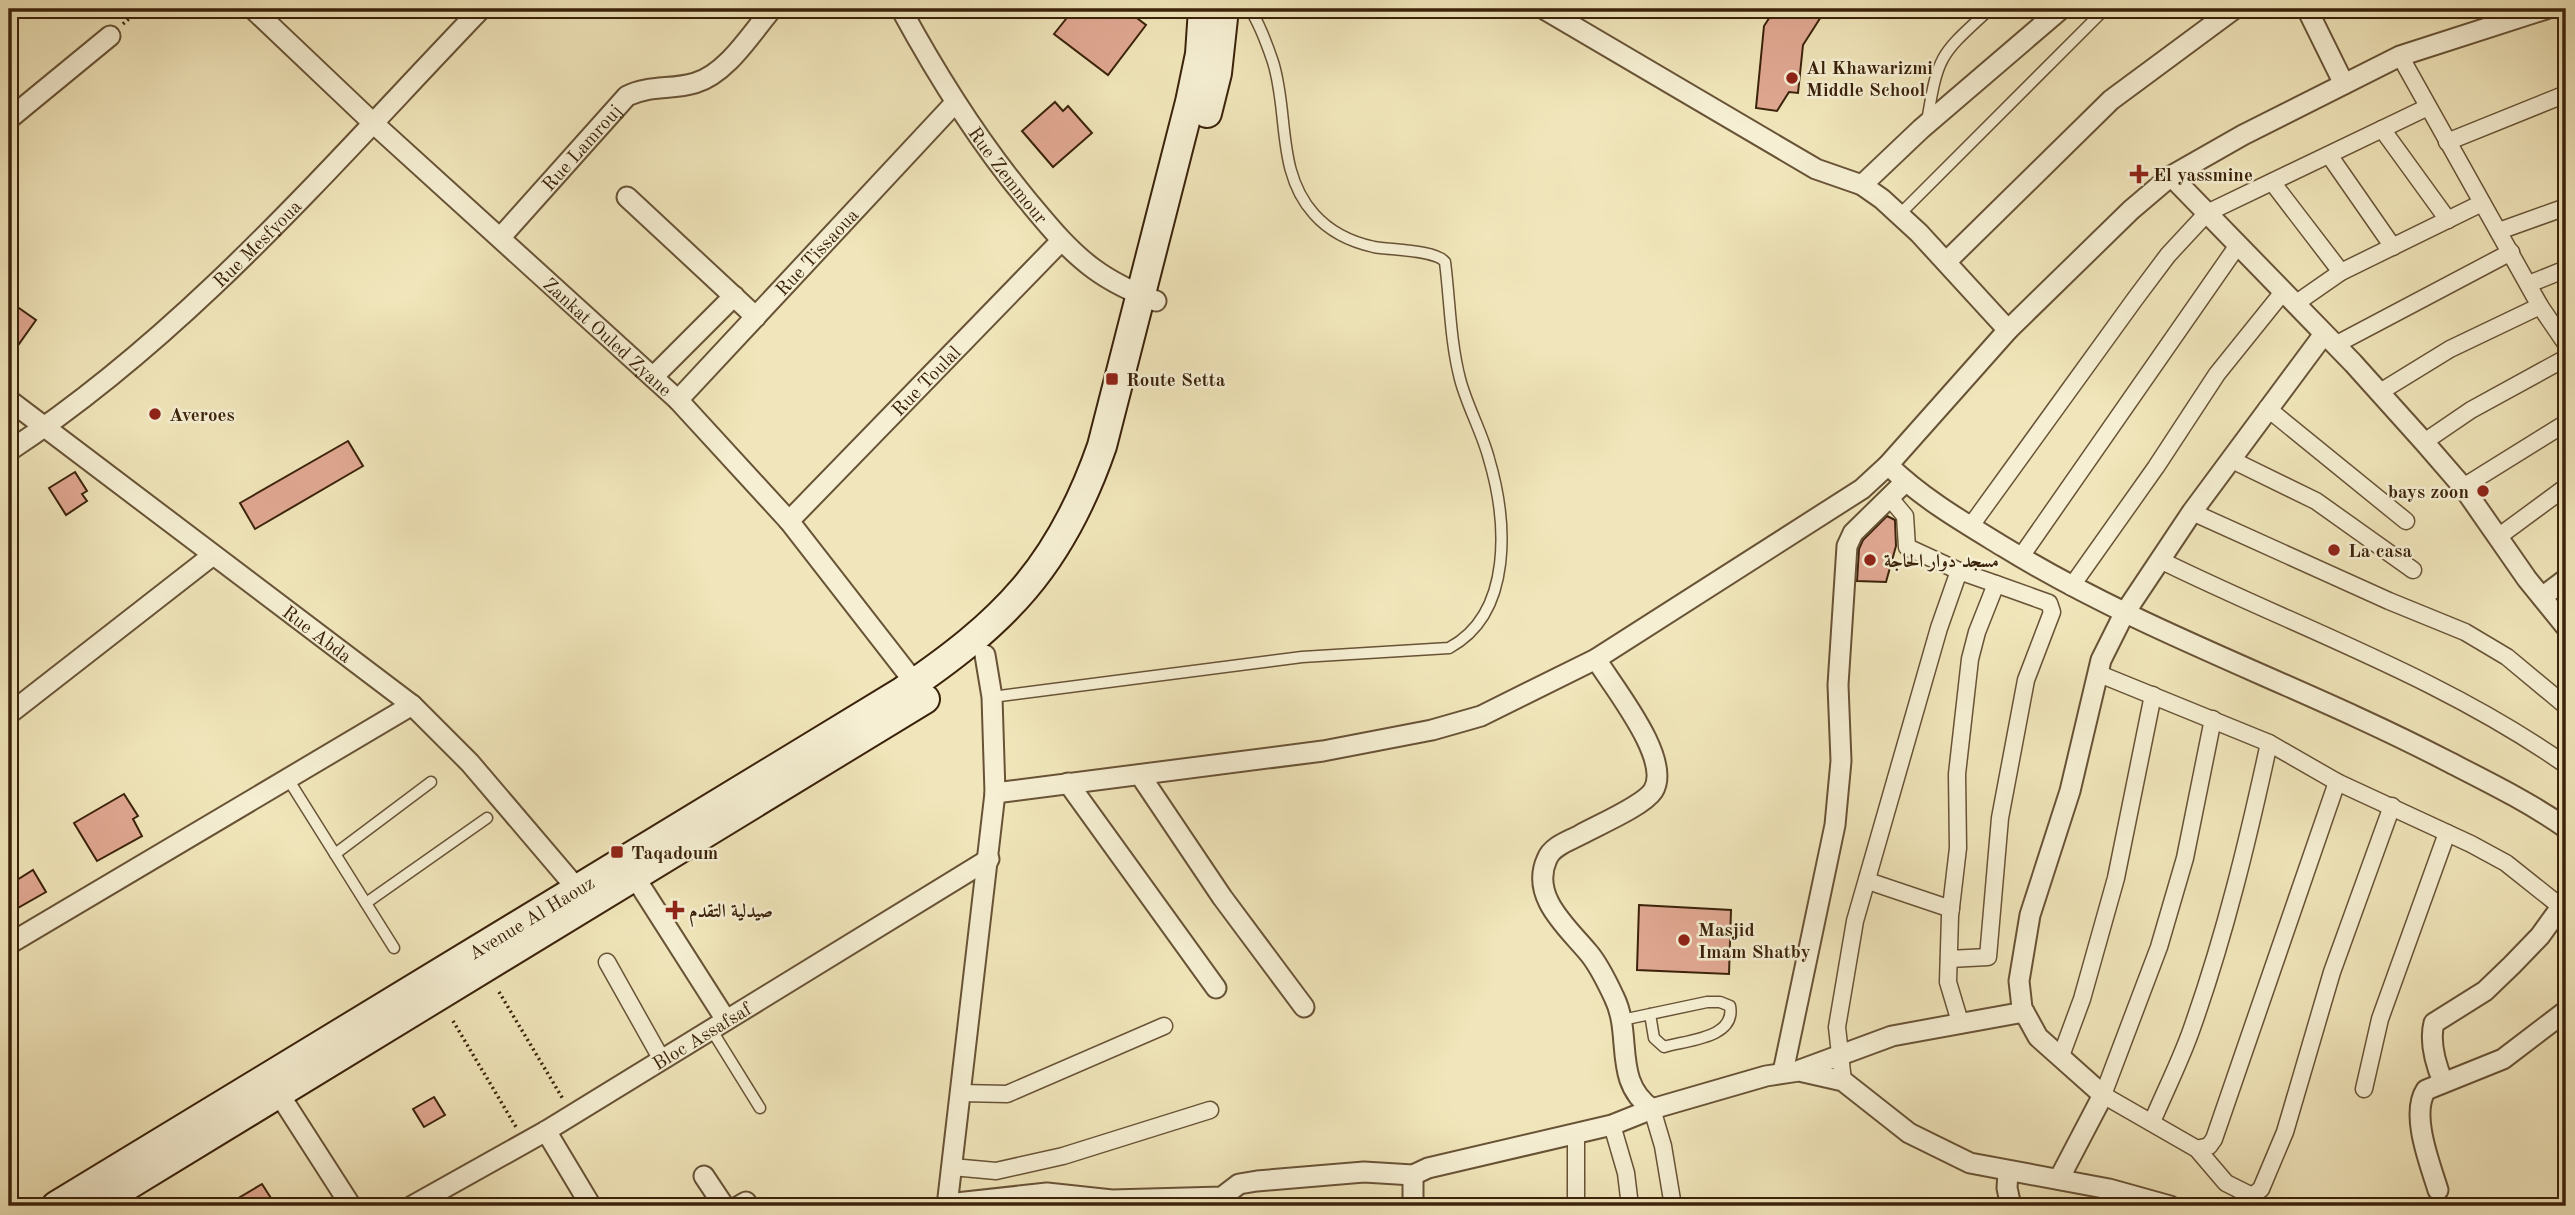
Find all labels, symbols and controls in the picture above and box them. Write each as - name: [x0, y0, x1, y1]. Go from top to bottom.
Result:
- place label: Al Khawarizmi Middle School: [1806, 60, 1933, 101]
- marker: Al Khawarizmi Middle School: [1784, 70, 1800, 86]
- street label: Rue Lamrouj: [540, 102, 626, 196]
- street label: Rue Zemmour: [963, 124, 1050, 229]
- marker: El yassmine: [2131, 166, 2147, 182]
- place label: El yassmine: [2153, 167, 2253, 186]
- street label: Rue Mesfyoua: [211, 197, 307, 292]
- street label: Rue Tissaoua: [773, 206, 864, 300]
- street label: Zankat Ouled Zyane: [538, 275, 674, 401]
- street label: Rue Toulal: [889, 343, 965, 421]
- marker: Route Setta: [1104, 371, 1120, 387]
- place label: Route Setta: [1126, 372, 1226, 391]
- marker: Averoes: [147, 406, 163, 422]
- place label: Averoes: [169, 407, 235, 426]
- marker: bays zoon: [2475, 483, 2491, 499]
- place label: bays zoon: [2388, 484, 2469, 503]
- marker: La casa: [2326, 542, 2342, 558]
- place label: La casa: [2348, 543, 2412, 562]
- marker: مسجد دوار الحاجة: [1862, 552, 1878, 568]
- place label: مسجد دوار الحاجة: [1884, 552, 1999, 572]
- street label: Rue Abda: [278, 603, 355, 668]
- marker: Taqadoum: [609, 844, 625, 860]
- place label: Taqadoum: [631, 845, 718, 864]
- street label: Avenue Al Haouz: [466, 874, 598, 965]
- marker: صيدلية التقدم: [667, 902, 683, 918]
- place label: صيدلية التقدم: [689, 902, 773, 928]
- place label: Masjid Imam Shatby: [1698, 922, 1811, 963]
- marker: Masjid Imam Shatby: [1676, 932, 1692, 948]
- street label: Bloc Assafsaf: [650, 1000, 756, 1075]

